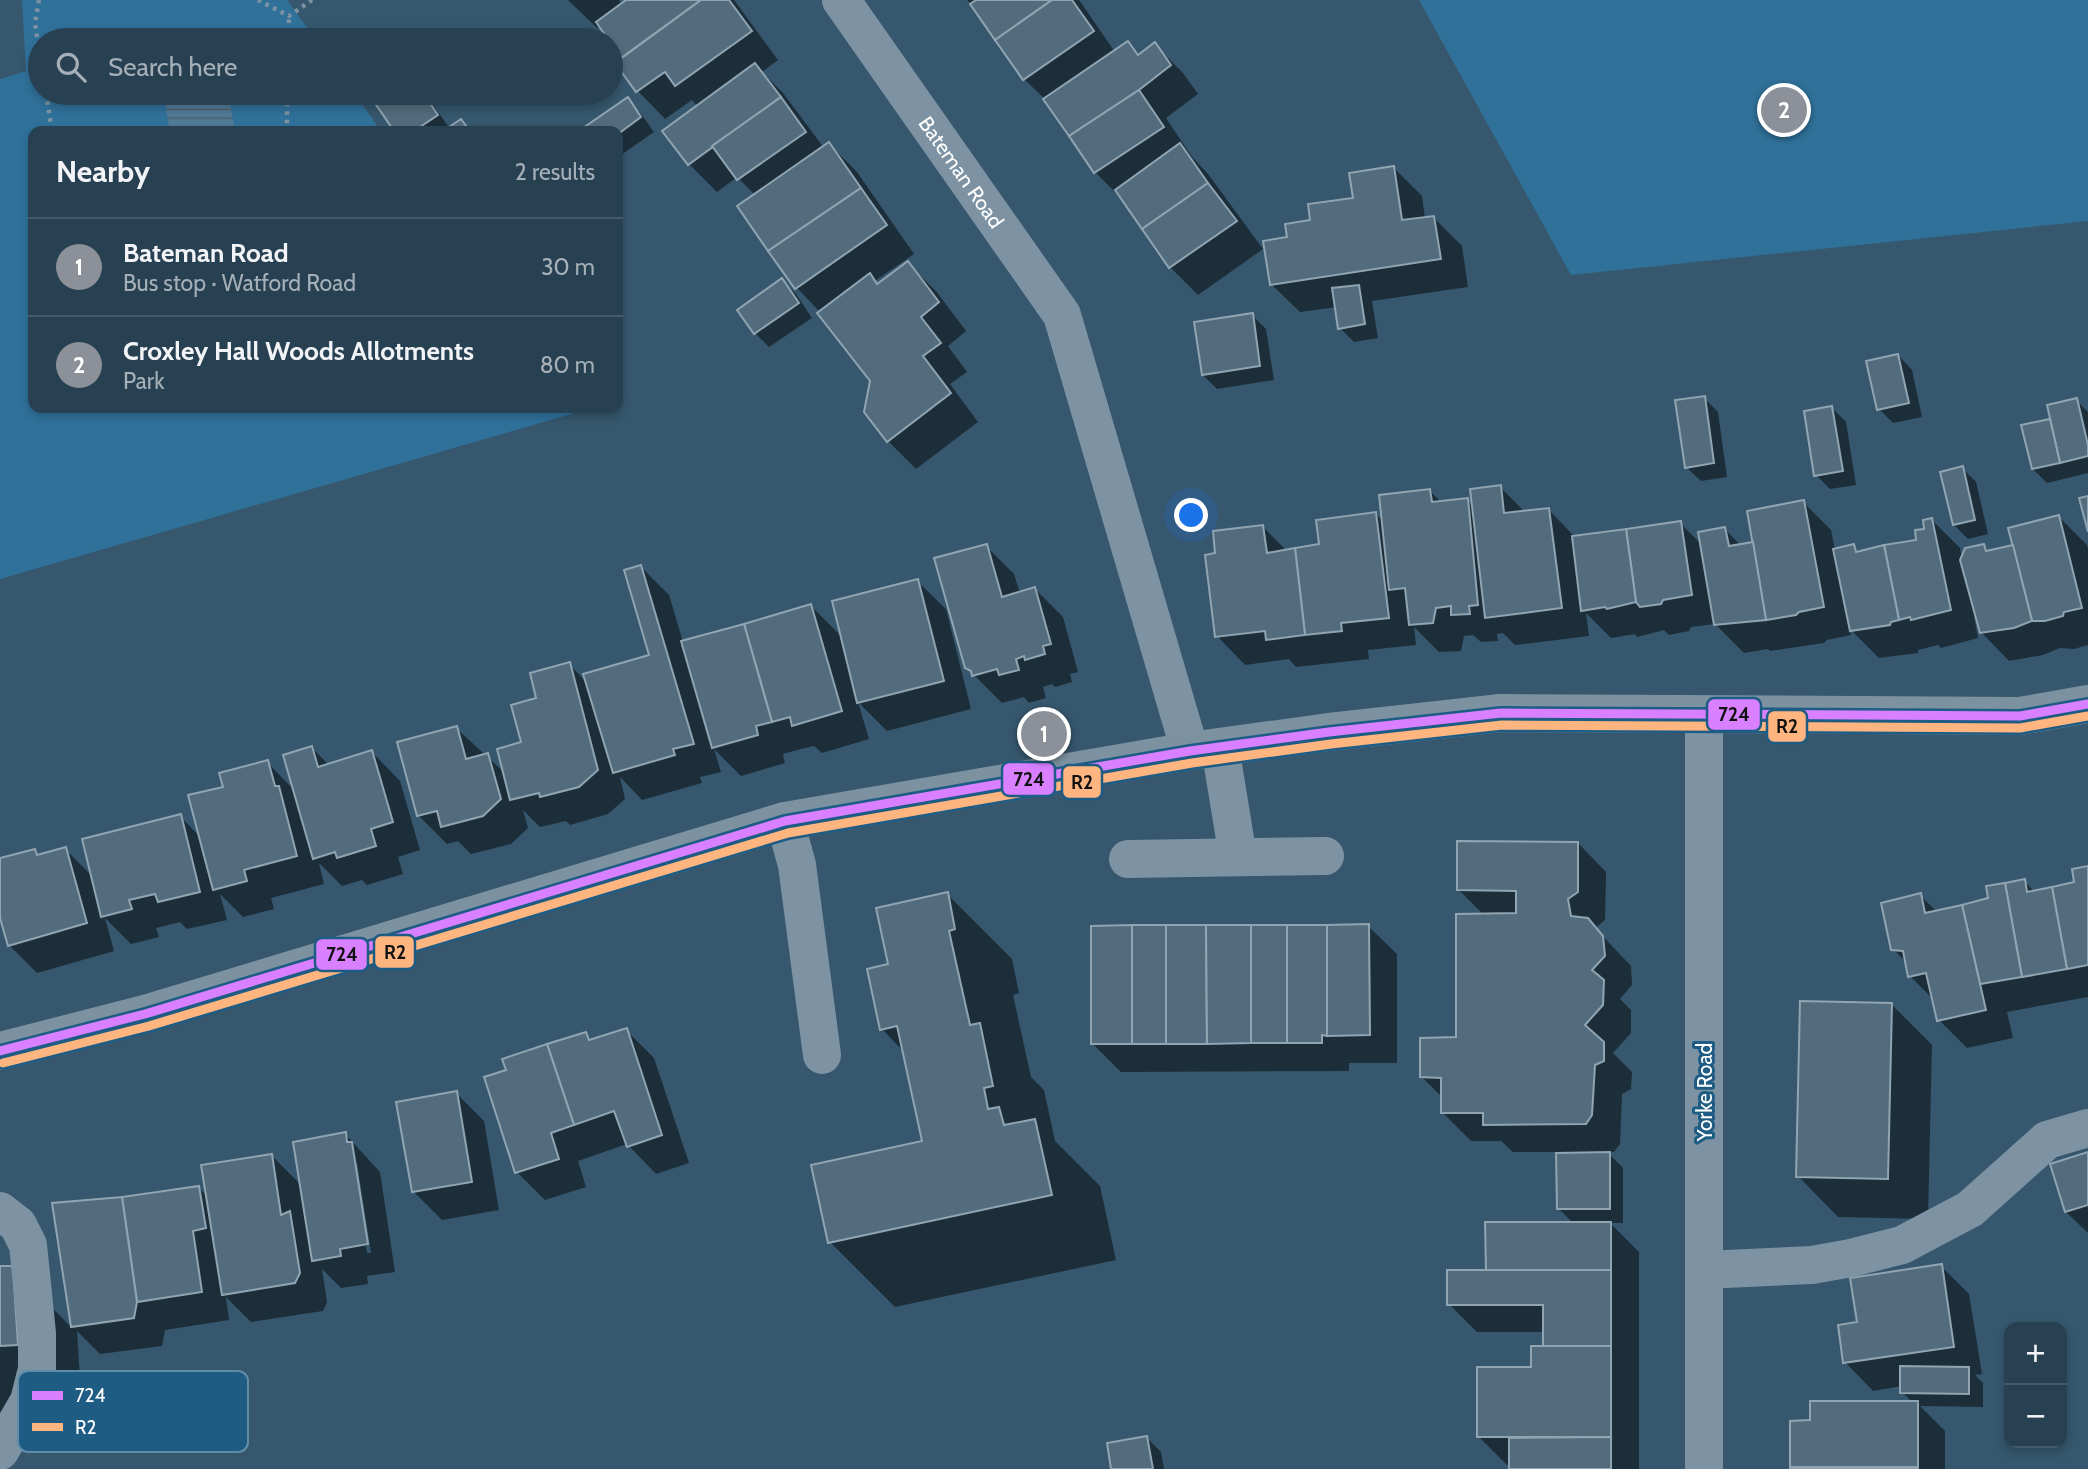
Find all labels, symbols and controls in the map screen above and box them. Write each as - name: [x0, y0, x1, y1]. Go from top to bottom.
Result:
- search box: [28, 28, 623, 105]
- icon: search: [52, 48, 90, 86]
- text: Search here: [108, 51, 237, 83]
- pin: 2: [1761, 84, 1807, 136]
- street label: Bateman Road: [914, 111, 1009, 233]
- text: Nearby: [56, 153, 150, 190]
- text: 2 results: [515, 158, 595, 186]
- text: Bateman Road: [123, 237, 289, 269]
- text: 1: [75, 253, 83, 281]
- text: 30 m: [541, 253, 595, 281]
- text: Bus stop · Watford Road: [123, 269, 356, 297]
- text: Croxley Hall Woods Allotments: [123, 335, 474, 367]
- text: 2: [73, 351, 85, 379]
- text: 80 m: [540, 351, 595, 379]
- text: Park: [123, 367, 164, 395]
- your location: [1174, 498, 1208, 532]
- line badge: 724: [1707, 698, 1761, 731]
- text: 724: [1718, 703, 1750, 726]
- pin: 1: [1021, 708, 1067, 760]
- line badge: R2: [1767, 710, 1807, 743]
- text: R2: [1776, 715, 1798, 738]
- line badge: 724: [1002, 762, 1055, 796]
- line badge: R2: [1062, 765, 1102, 799]
- text: 724: [1013, 768, 1045, 791]
- text: R2: [1071, 771, 1093, 794]
- line badge: R2: [374, 935, 415, 969]
- line badge: 724: [315, 938, 368, 971]
- text: R2: [384, 941, 406, 964]
- text: 724: [326, 943, 358, 966]
- street label: Yorke Road: [1692, 1043, 1717, 1142]
- map controls: [2004, 1322, 2067, 1448]
- button: +: [2004, 1322, 2067, 1385]
- legend: [18, 1371, 248, 1452]
- text: 724: [75, 1384, 106, 1407]
- button: −: [2004, 1385, 2067, 1448]
- text: R2: [75, 1416, 96, 1439]

